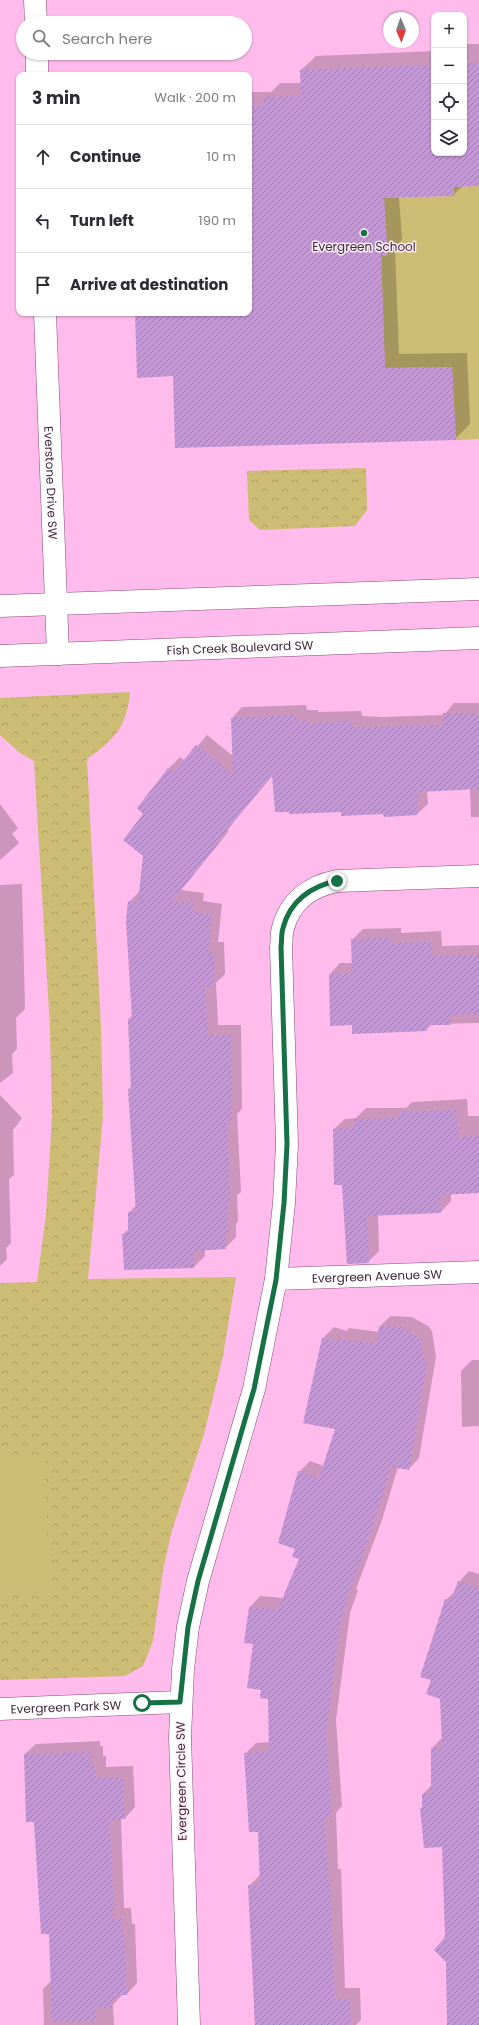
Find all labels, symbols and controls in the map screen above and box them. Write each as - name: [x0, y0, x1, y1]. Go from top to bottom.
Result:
- north arrow: [383, 12, 419, 48]
- map controls: [431, 12, 467, 156]
- button: +: [431, 12, 467, 48]
- search box: [16, 16, 252, 60]
- icon: search: [30, 27, 52, 49]
- text: Search here: [62, 28, 152, 49]
- button: −: [431, 48, 467, 84]
- button: locate: [431, 84, 467, 120]
- text: 3 min: [32, 86, 80, 110]
- text: Walk · 200 m: [154, 88, 236, 107]
- button: layers: [431, 120, 467, 156]
- icon: ahead: [32, 146, 54, 168]
- text: Continue: [70, 146, 141, 167]
- text: 10 m: [207, 147, 236, 166]
- icon: left: [32, 210, 54, 232]
- text: Turn left: [70, 210, 134, 231]
- text: 190 m: [199, 211, 236, 230]
- marker: Evergreen School: [359, 228, 369, 238]
- place label: Evergreen School: [312, 238, 416, 255]
- icon: arrive: [32, 274, 54, 296]
- text: Arrive at destination: [70, 274, 228, 295]
- street label: Everstone Drive SW: [41, 426, 62, 540]
- street label: Fish Creek Boulevard SW: [166, 636, 314, 658]
- route end: [328, 872, 346, 890]
- street label: Evergreen Avenue SW: [312, 1265, 443, 1286]
- route start: [133, 1694, 151, 1712]
- street label: Evergreen Park SW: [10, 1696, 122, 1717]
- street label: Evergreen Circle SW: [171, 1721, 191, 1841]

